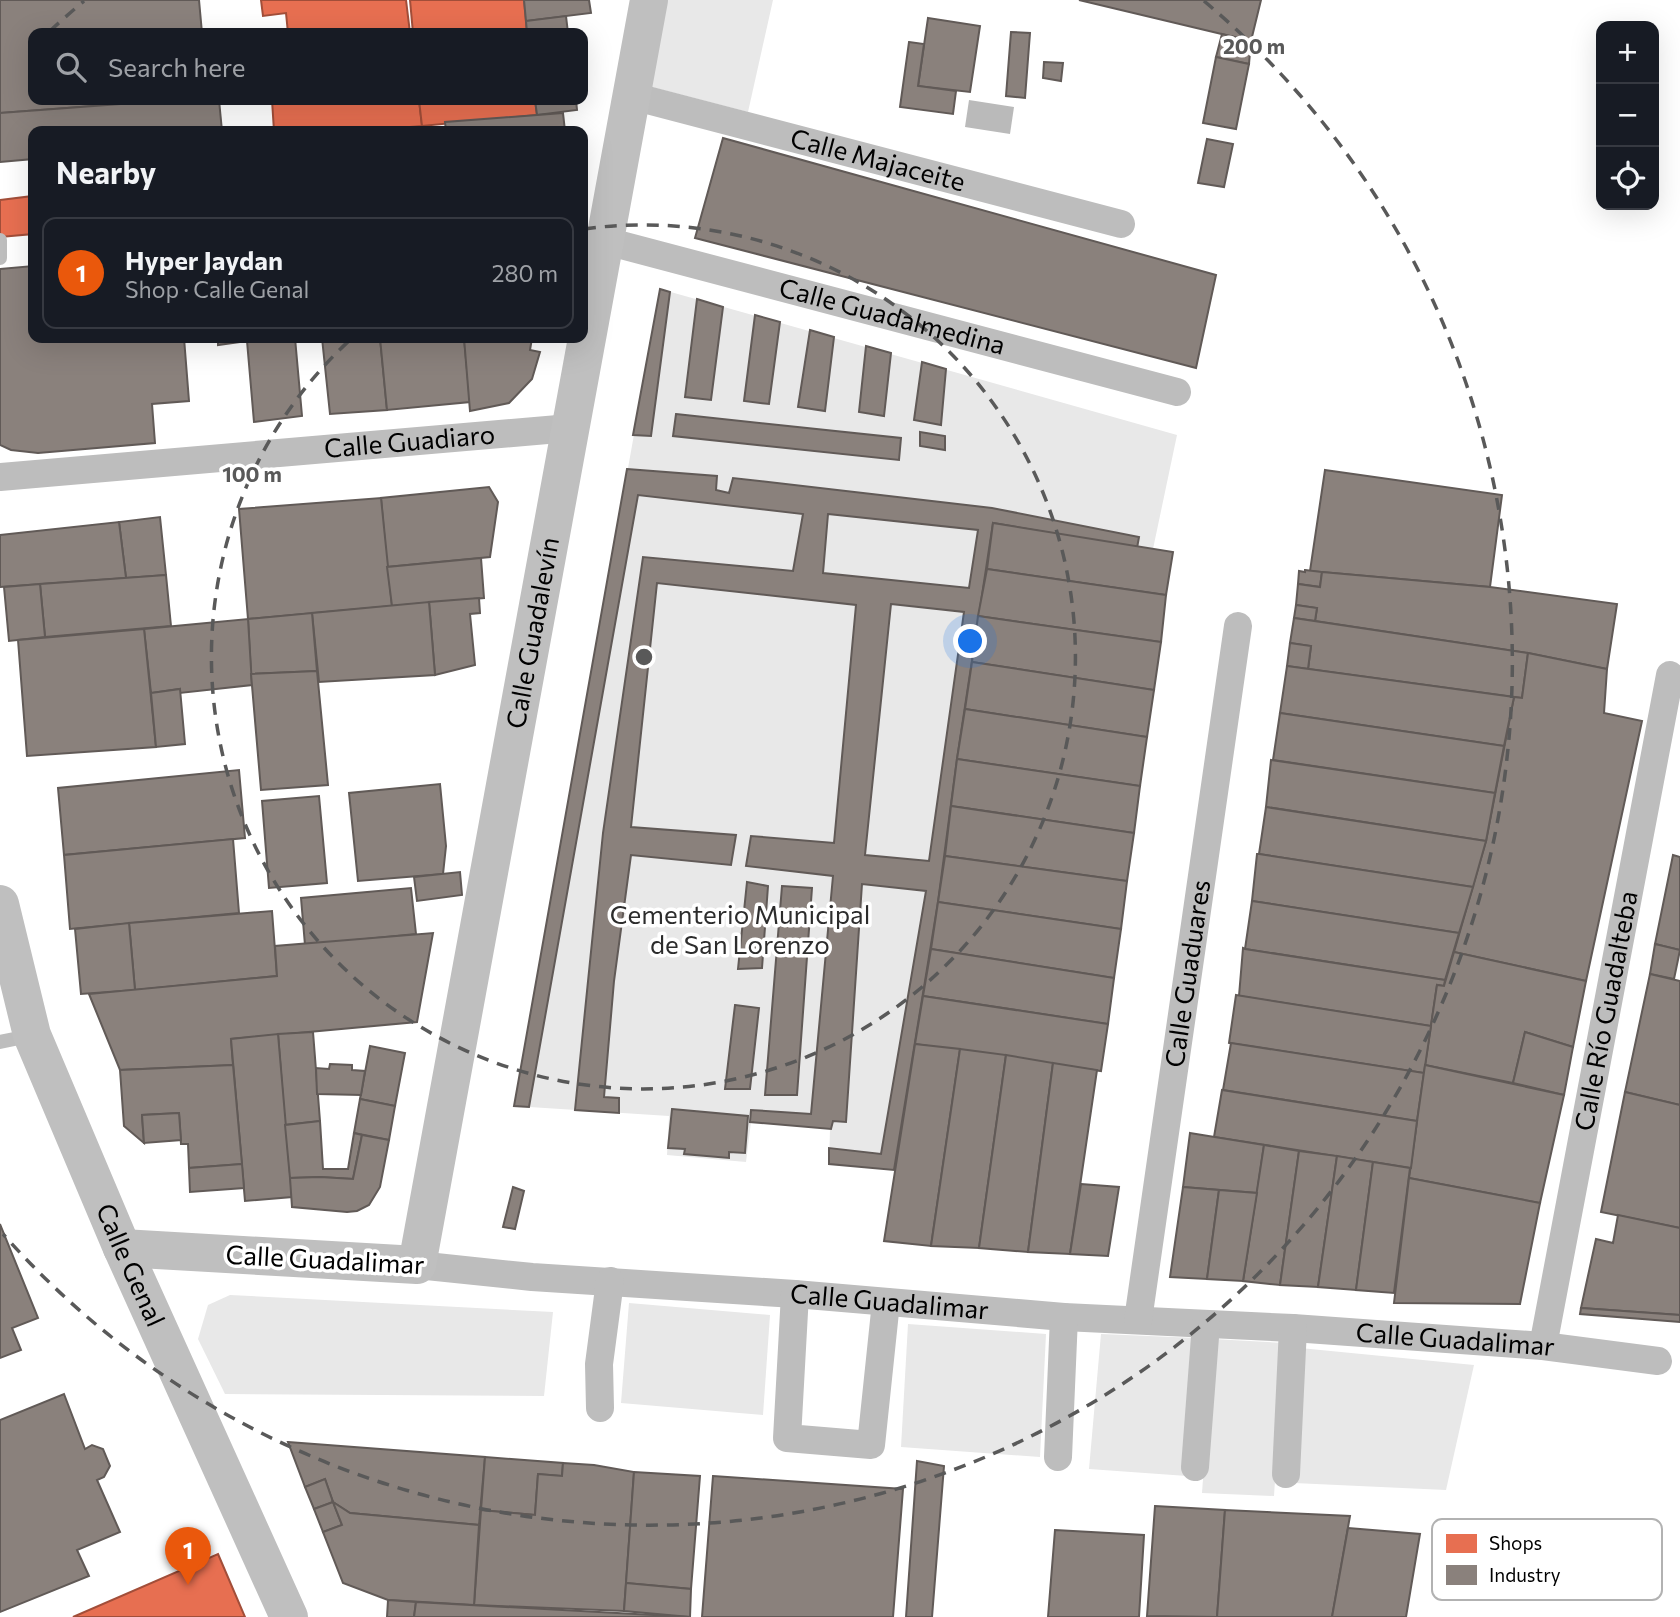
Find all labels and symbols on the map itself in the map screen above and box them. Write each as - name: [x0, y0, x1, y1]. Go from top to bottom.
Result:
- text: 200 m: [1223, 33, 1285, 58]
- street label: Calle Majaceite: [787, 121, 969, 197]
- street label: Calle Guadalmedina: [776, 271, 1009, 360]
- street label: Calle Guadiaro: [323, 418, 496, 463]
- text: 100 m: [222, 461, 282, 486]
- street label: Calle Guadalevín: [499, 535, 564, 731]
- your location: [953, 624, 987, 658]
- centre of rings: [632, 645, 656, 669]
- street label: Calle Guaduares: [1158, 878, 1215, 1069]
- street label: Calle Río Guadalteba: [1567, 888, 1643, 1133]
- park label: Cementerio Municipal de San Lorenzo: [610, 898, 870, 959]
- street label: Calle Genal: [91, 1198, 172, 1331]
- street label: Calle Guadalimar: [225, 1238, 425, 1279]
- street label: Calle Guadalimar: [789, 1277, 990, 1325]
- street label: Calle Guadalimar: [1355, 1316, 1557, 1361]
- legend: [1432, 1519, 1662, 1600]
- pin: 1: [165, 1527, 211, 1585]
- text: Shops: [1489, 1531, 1542, 1554]
- text: Industry: [1489, 1563, 1561, 1586]

